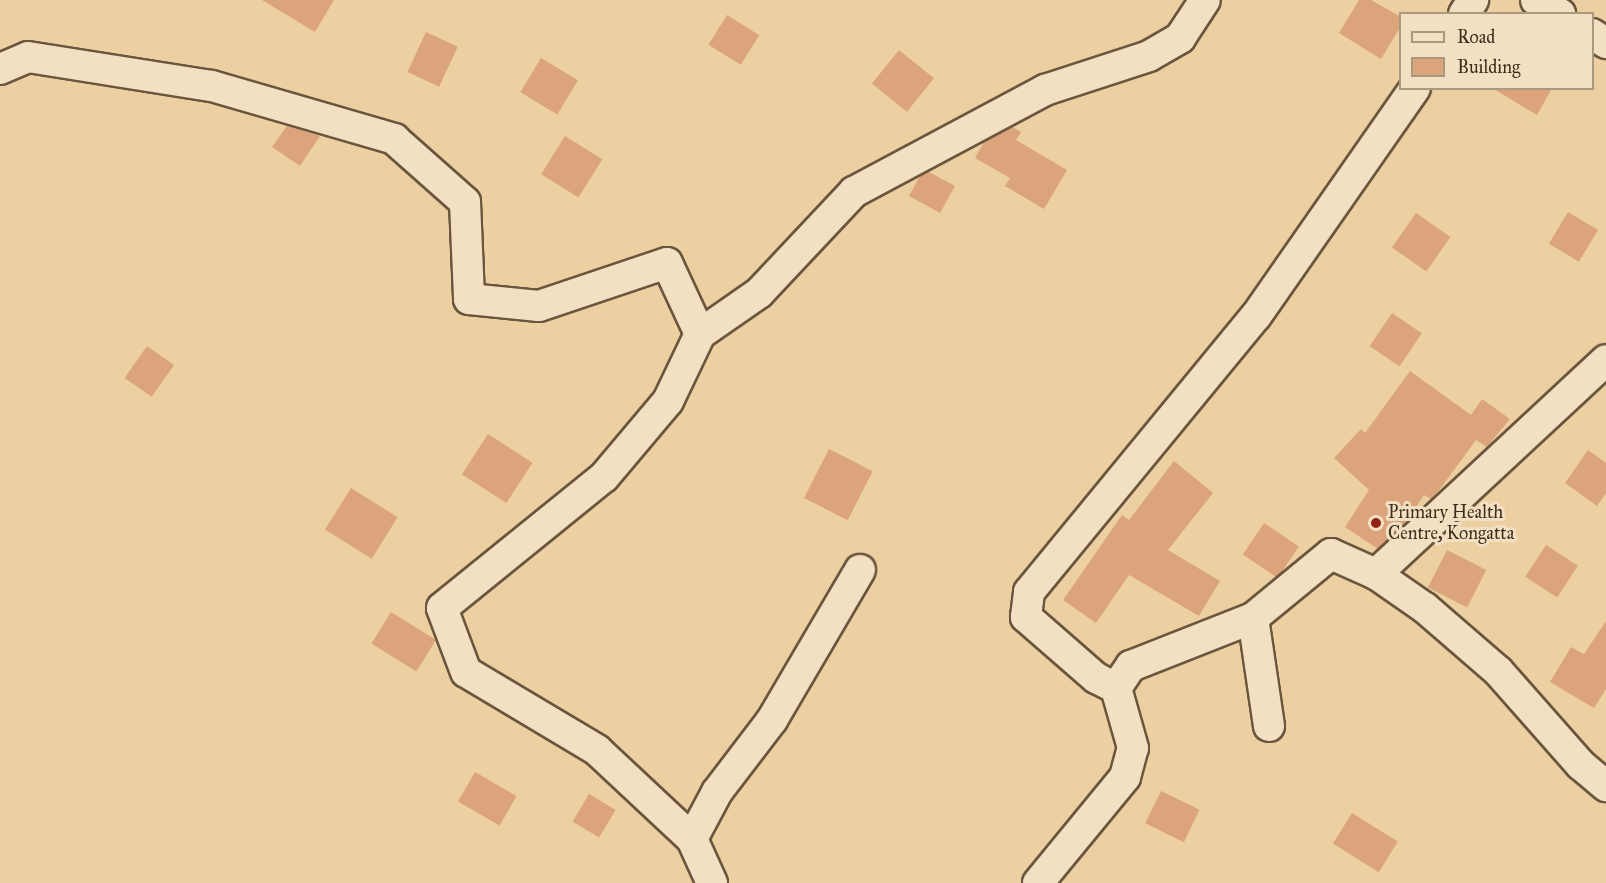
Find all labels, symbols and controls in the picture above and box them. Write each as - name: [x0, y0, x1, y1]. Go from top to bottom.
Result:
- legend: [1399, 12, 1594, 90]
- text: Road: [1457, 26, 1495, 48]
- text: Building: [1457, 56, 1520, 78]
- place label: Primary Health Centre, Kongatta: [1388, 502, 1514, 544]
- marker: Primary Health Centre, Kongatta: [1369, 516, 1383, 530]

